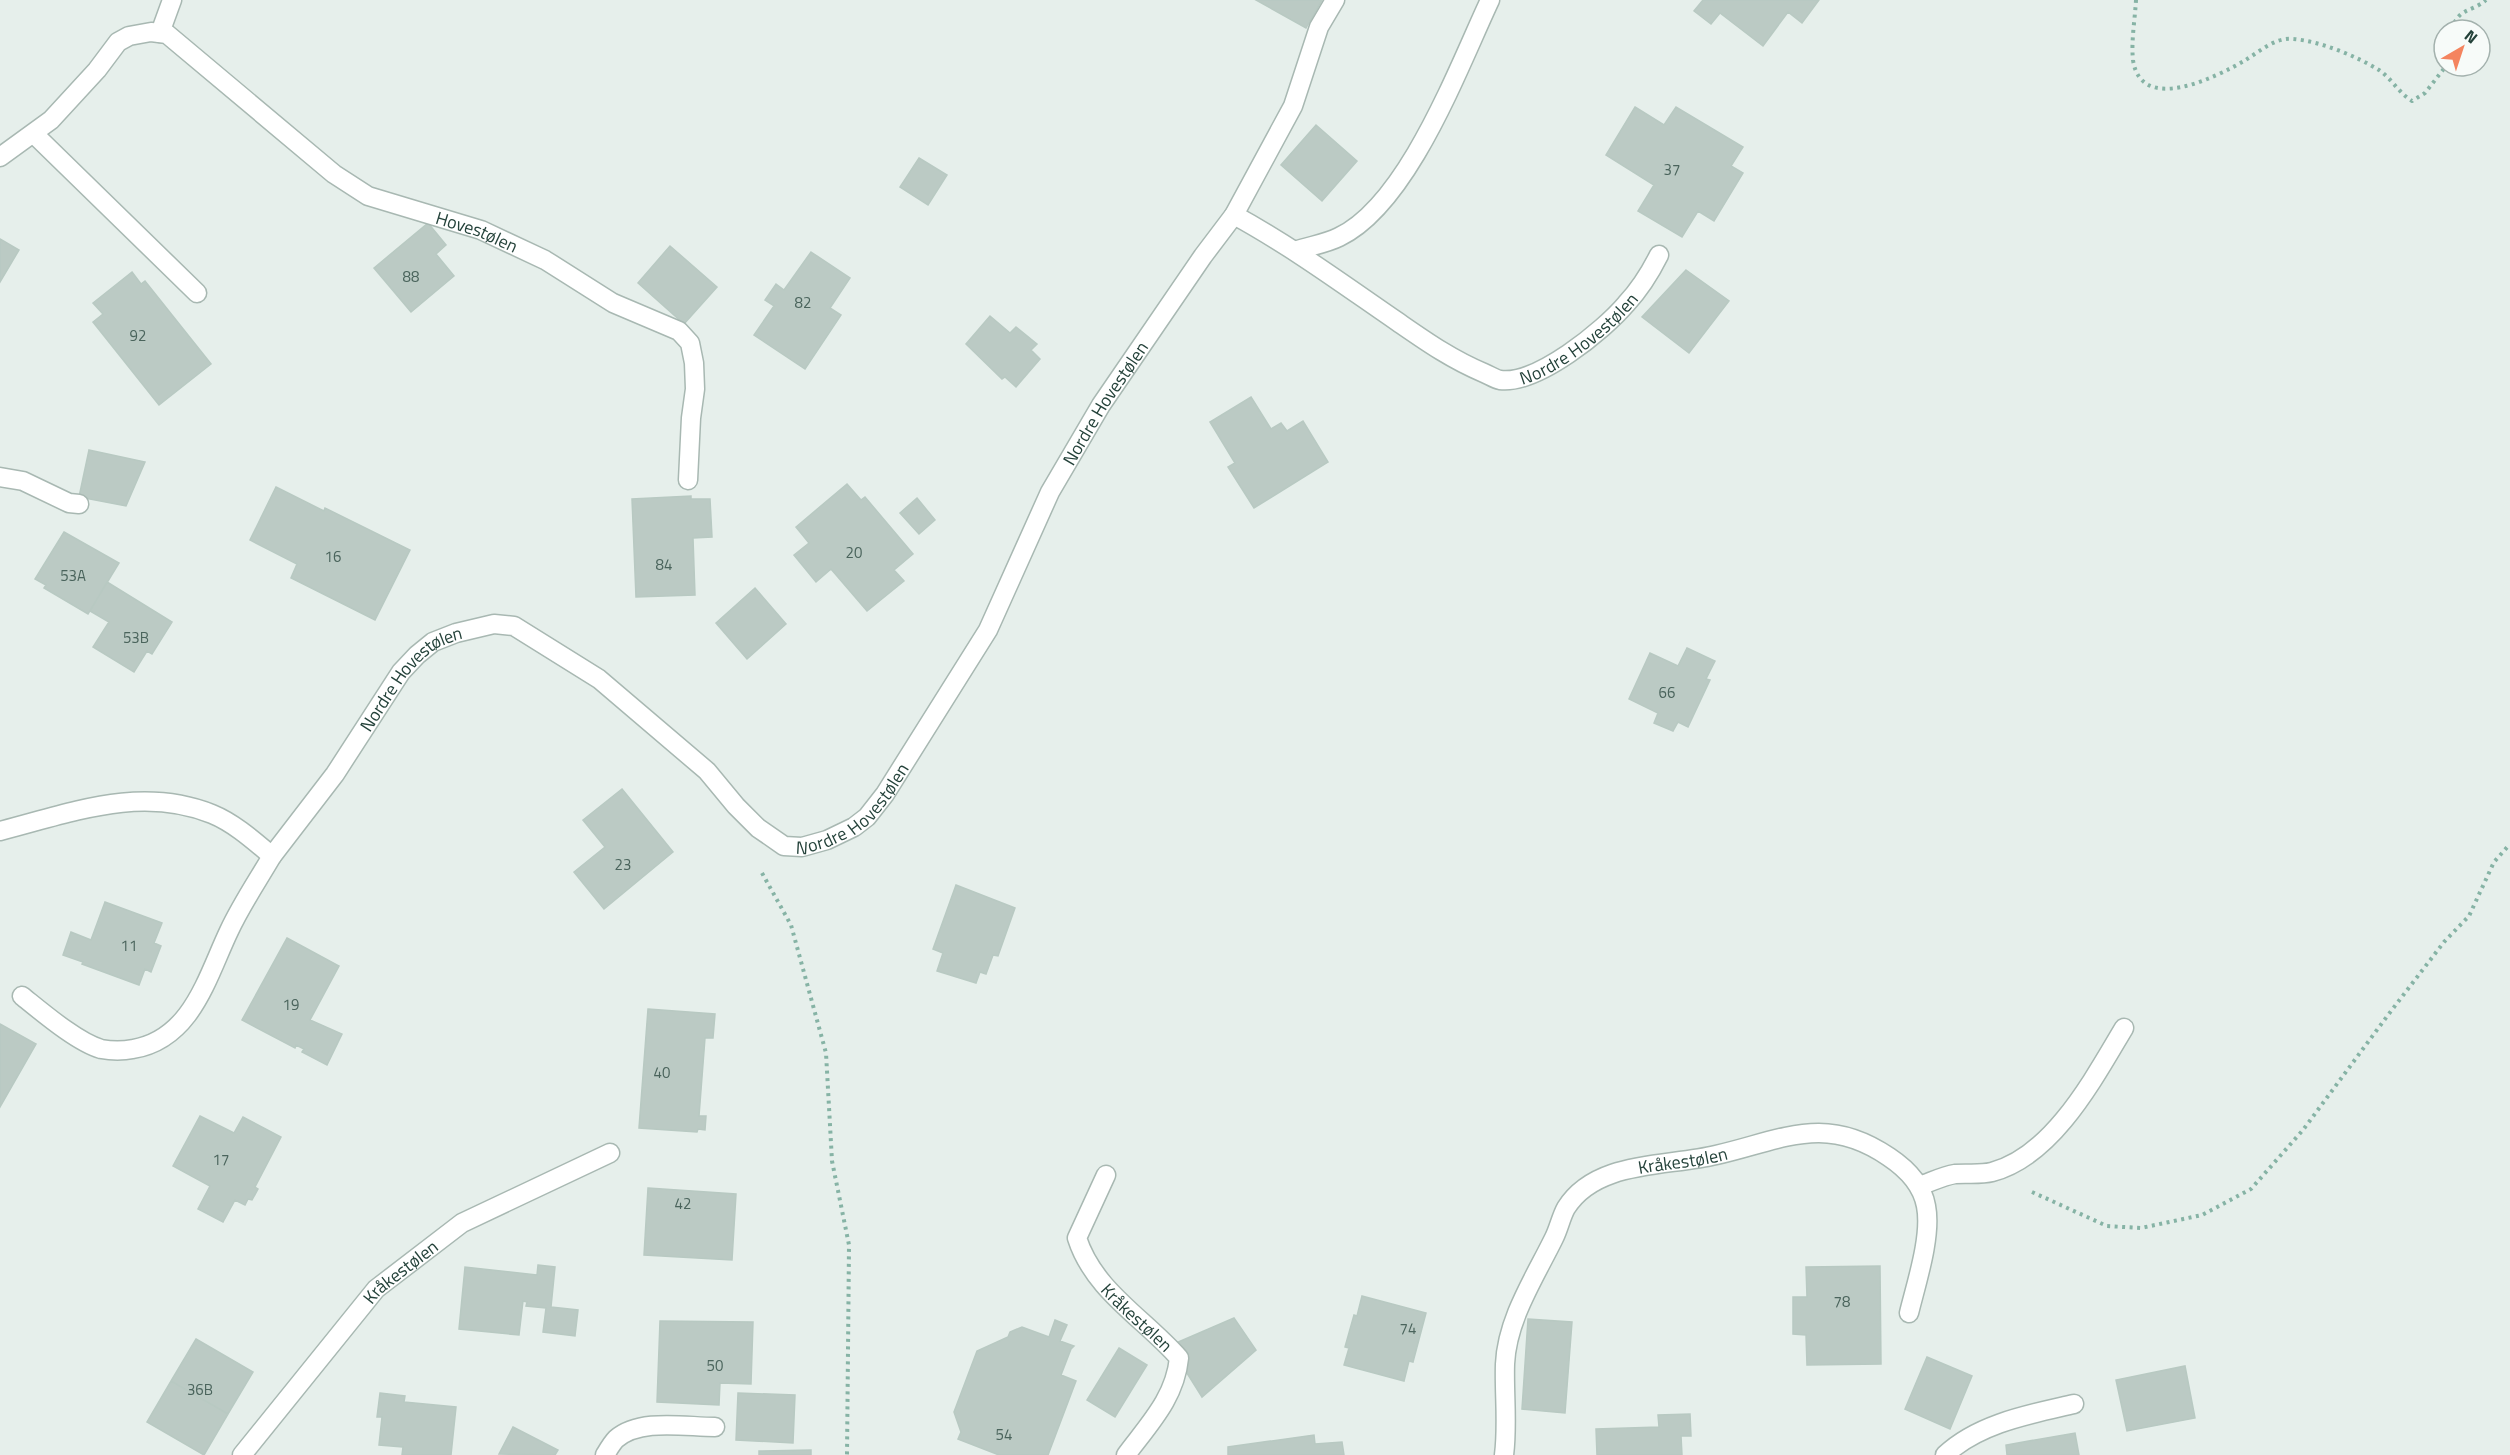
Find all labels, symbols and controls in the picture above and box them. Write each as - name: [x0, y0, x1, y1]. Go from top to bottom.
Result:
- north arrow: [2432, 18, 2492, 78]
- text: N: [2460, 24, 2483, 49]
- house number: 37: [1664, 158, 1680, 181]
- street label: Hovestølen: [433, 204, 523, 259]
- house number: 88: [403, 265, 419, 288]
- street label: Nordre Hovestølen: [1516, 286, 1644, 391]
- house number: 82: [795, 291, 811, 314]
- house number: 92: [130, 324, 146, 347]
- street label: Nordre Hovestølen: [1055, 336, 1154, 470]
- house number: 20: [846, 541, 862, 564]
- house number: 16: [325, 545, 341, 568]
- house number: 84: [656, 553, 672, 576]
- house number: 53A: [60, 564, 86, 587]
- street label: Nordre Hovestølen: [353, 619, 465, 737]
- house number: 53B: [123, 626, 149, 649]
- house number: 66: [1659, 681, 1675, 704]
- street label: Nordre Hovestølen: [795, 757, 915, 861]
- house number: 23: [615, 853, 631, 876]
- house number: 11: [121, 934, 137, 957]
- house number: 19: [283, 993, 299, 1016]
- house number: 40: [654, 1061, 670, 1084]
- street label: Kråkestølen: [1636, 1139, 1730, 1180]
- house number: 17: [213, 1148, 229, 1171]
- house number: 42: [675, 1192, 691, 1215]
- street label: Kråkestølen: [356, 1233, 443, 1309]
- street label: Kråkestølen: [1095, 1277, 1179, 1358]
- house number: 78: [1834, 1290, 1850, 1313]
- house number: 74: [1400, 1317, 1416, 1340]
- house number: 50: [707, 1354, 723, 1377]
- house number: 36B: [187, 1378, 213, 1401]
- house number: 54: [996, 1423, 1012, 1446]

